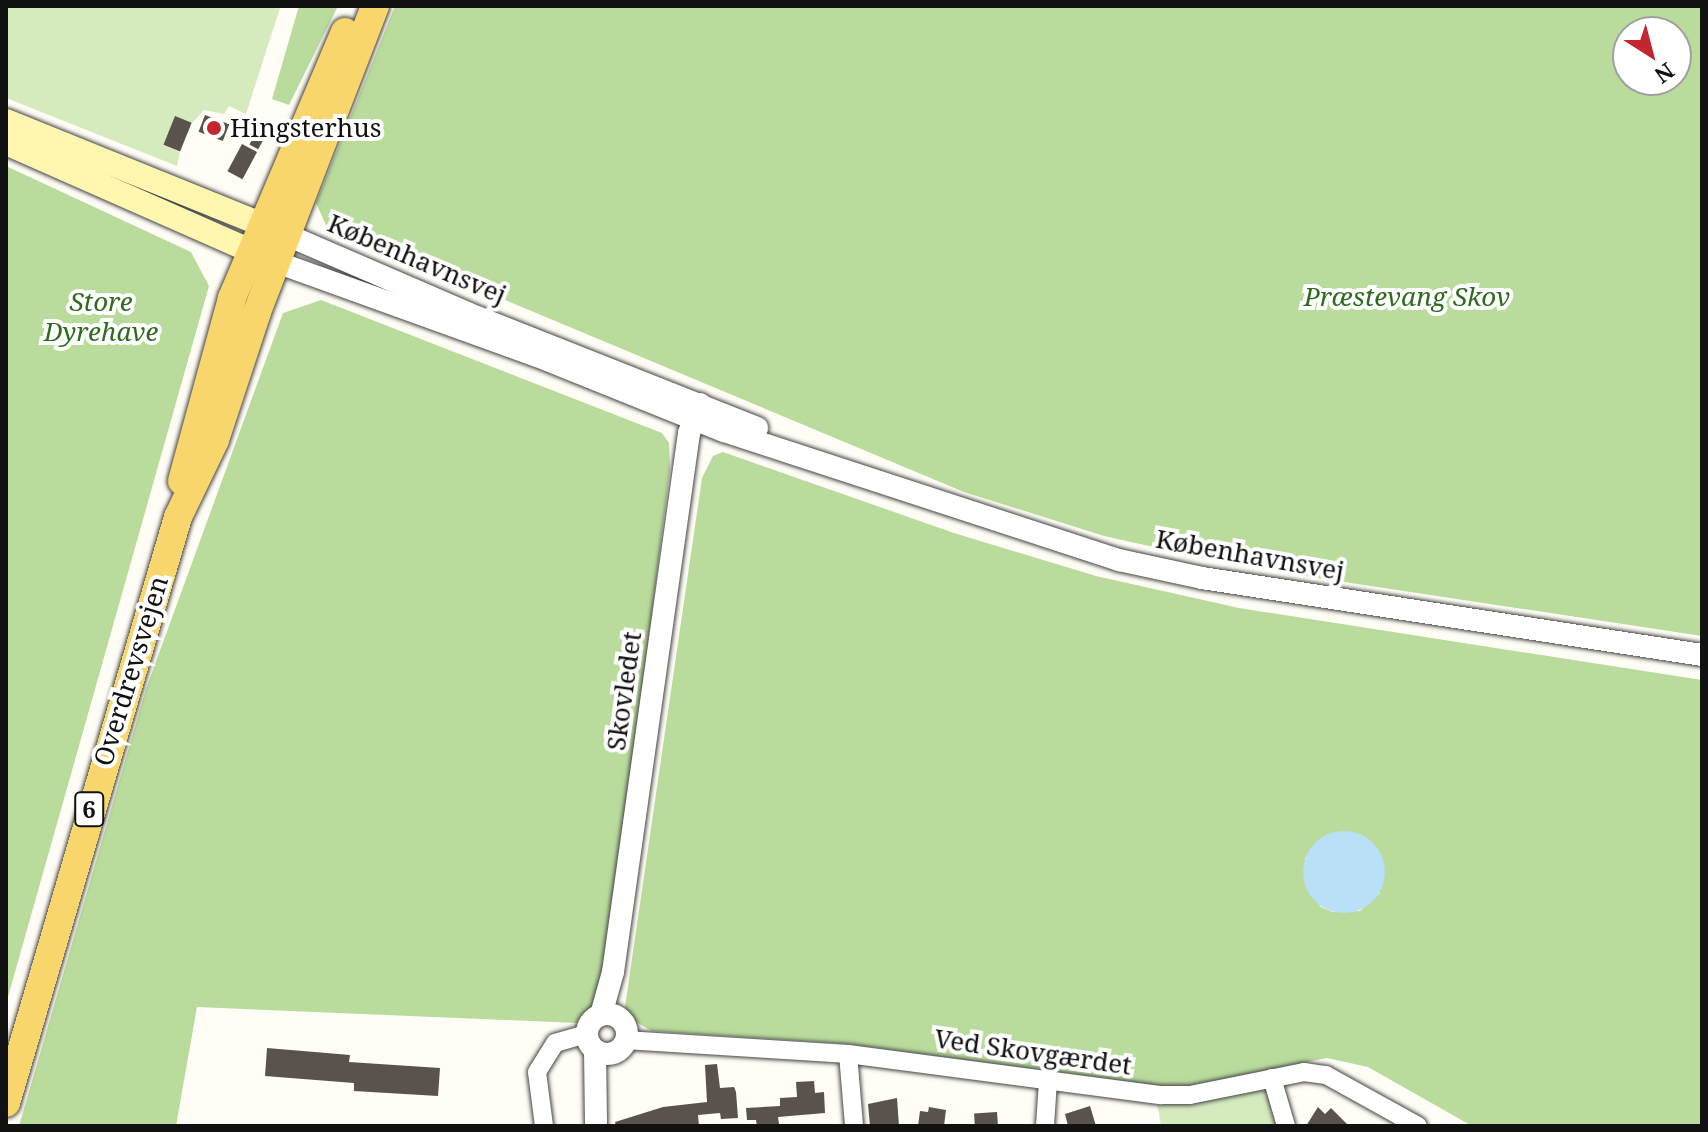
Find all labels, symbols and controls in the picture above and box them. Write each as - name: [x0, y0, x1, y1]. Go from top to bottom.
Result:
- north arrow: [1612, 16, 1692, 96]
- text: N: [1649, 57, 1681, 91]
- place label: Hingsterhus: [230, 112, 381, 144]
- marker: Hingsterhus: [205, 119, 223, 137]
- street label: Københavnsvej: [323, 207, 511, 311]
- park label: Præstevang Skov: [1304, 281, 1510, 313]
- park label: Store Dyrehave: [44, 286, 158, 348]
- street label: Københavnsvej: [1153, 523, 1347, 587]
- street label: Overdrevsvejen: [87, 572, 175, 770]
- street label: Skovledet: [600, 629, 648, 753]
- road number: 6: [73, 789, 105, 829]
- street label: Ved Skovgærdet: [932, 1023, 1134, 1081]

